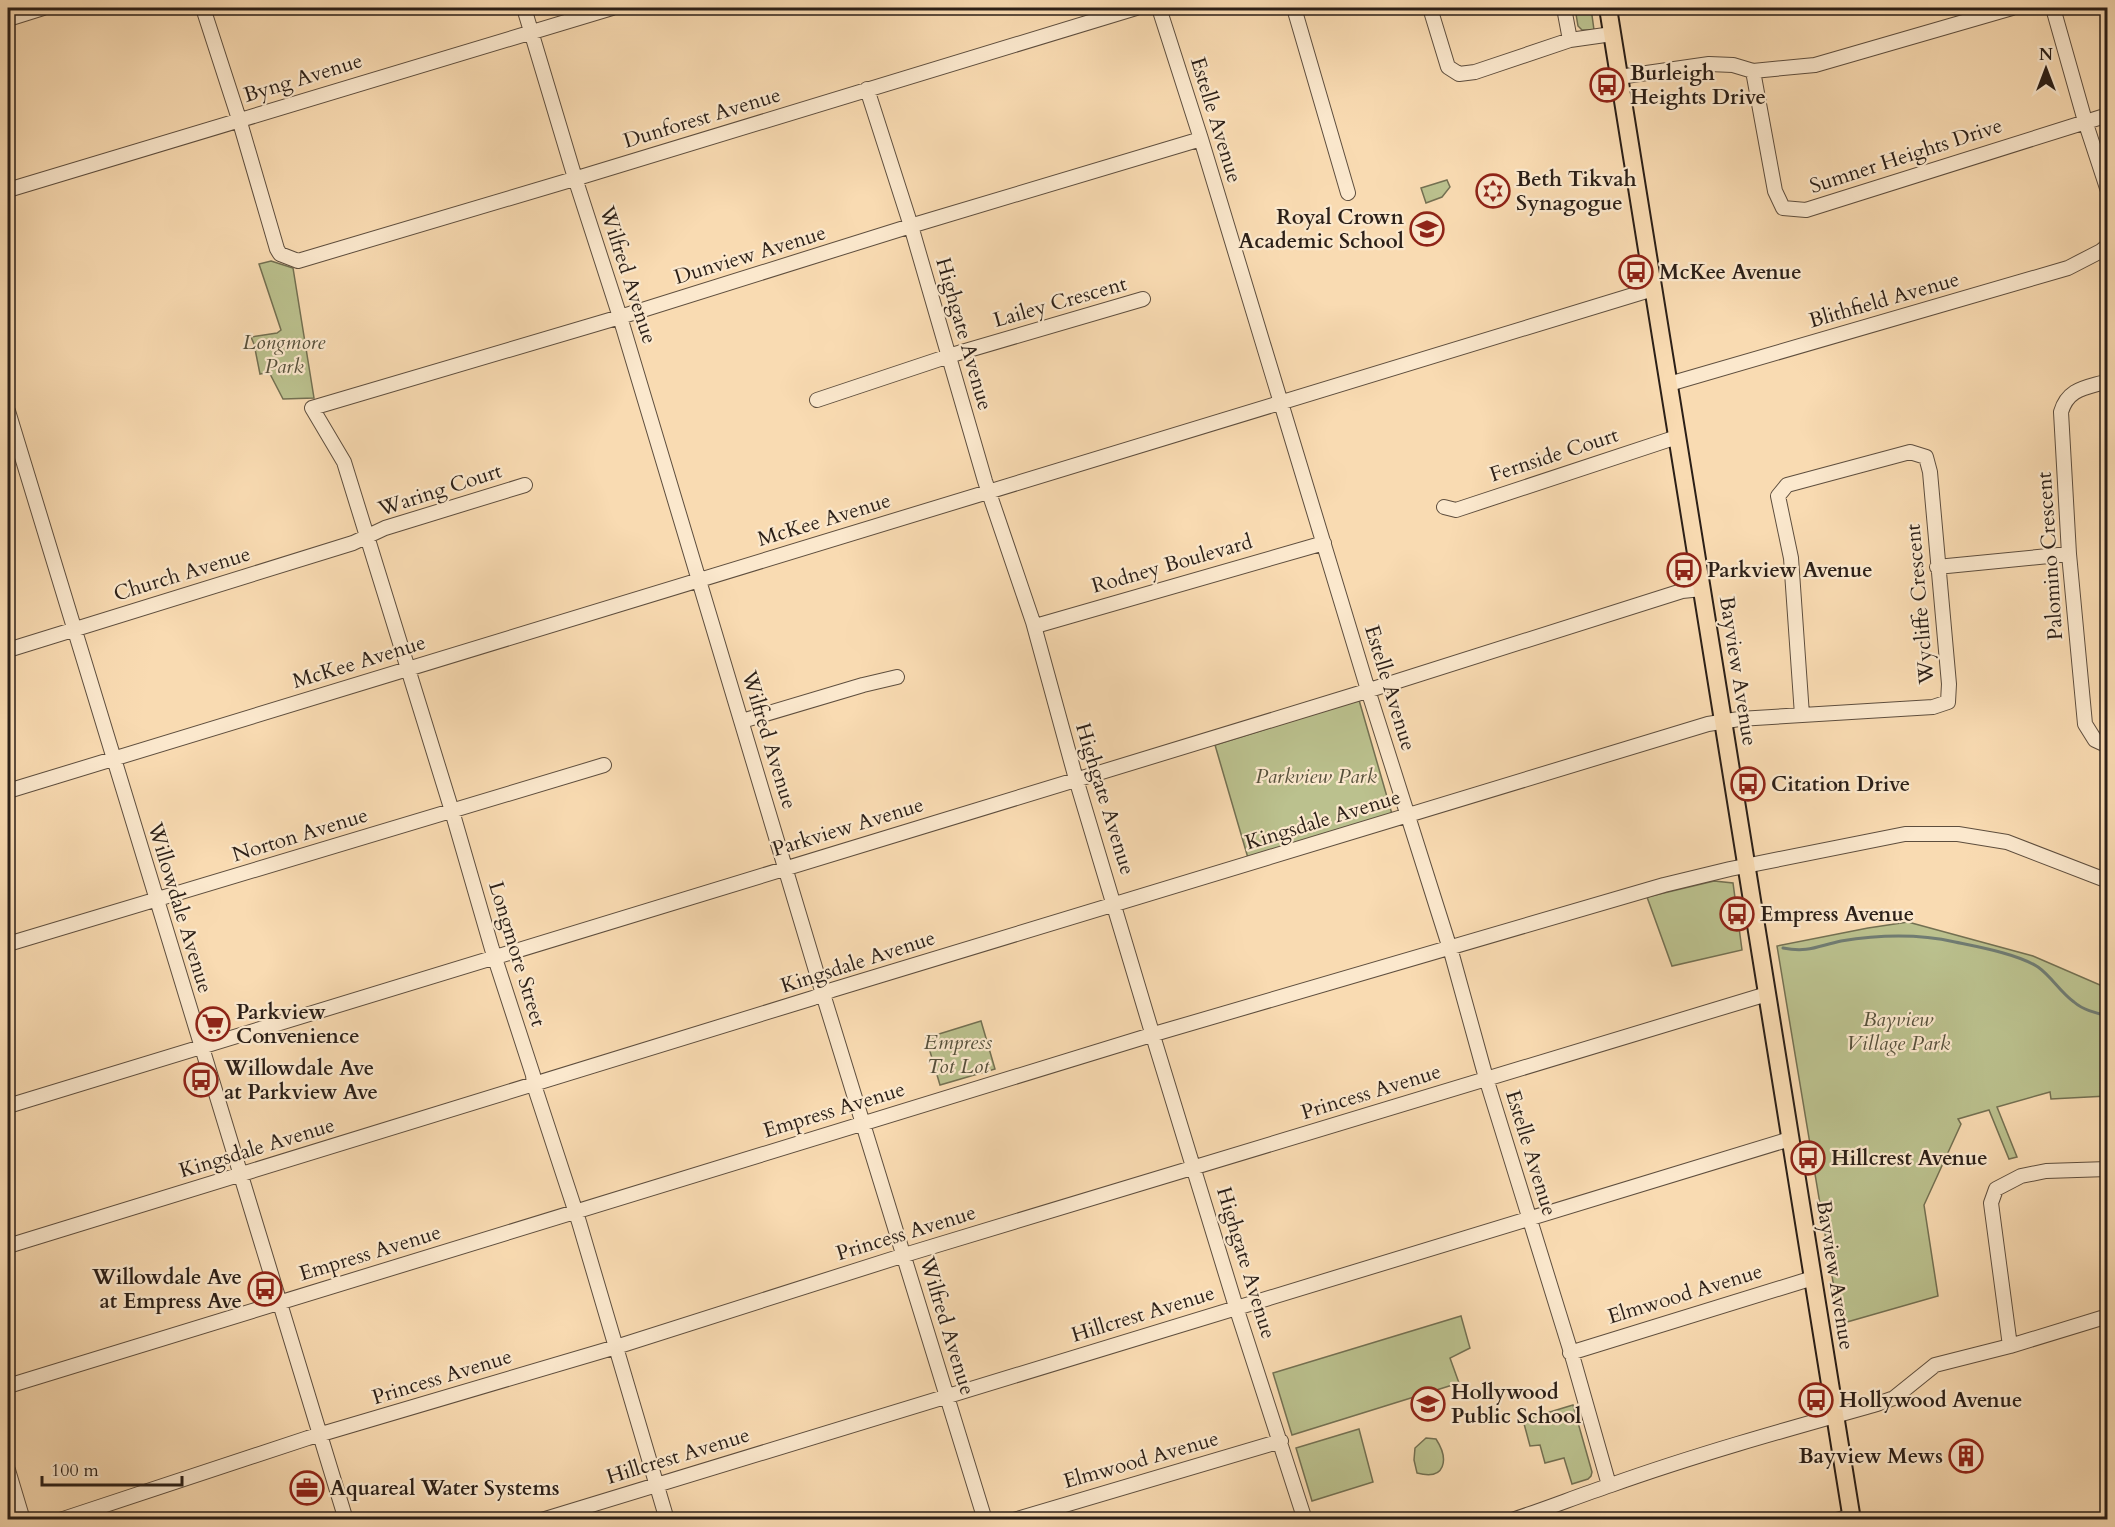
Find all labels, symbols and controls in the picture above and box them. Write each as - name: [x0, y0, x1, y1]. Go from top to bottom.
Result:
- north arrow: [2016, 39, 2076, 99]
- text: N: [2039, 44, 2053, 66]
- street label: Byng Avenue: [240, 46, 366, 110]
- street label: Estelle Avenue: [1183, 54, 1249, 186]
- place label: Burleigh Heights Drive: [1630, 59, 1766, 112]
- bus stop icon: Burleigh Heights Drive: [1589, 67, 1625, 103]
- street label: Dunforest Avenue: [620, 80, 784, 156]
- street label: Sumner Heights Drive: [1806, 111, 2006, 201]
- place label: Beth Tikvah Synagogue: [1516, 165, 1637, 218]
- synagogue icon: Beth Tikvah Synagogue: [1475, 173, 1511, 209]
- street label: Wilfred Avenue: [592, 202, 664, 347]
- place label: Royal Crown Academic School: [1238, 203, 1405, 256]
- school or university icon: Royal Crown Academic School: [1409, 211, 1445, 247]
- street label: Dunview Avenue: [671, 218, 829, 292]
- street label: Highgate Avenue: [928, 254, 1000, 414]
- bus stop icon: McKee Avenue: [1618, 254, 1654, 290]
- place label: McKee Avenue: [1659, 258, 1802, 287]
- street label: Blithfield Avenue: [1805, 265, 1963, 335]
- street label: Lailey Crescent: [990, 269, 1130, 335]
- park label: Longmore Park: [243, 328, 326, 381]
- street label: Fernside Court: [1486, 420, 1622, 489]
- street label: Waring Court: [373, 456, 506, 524]
- street label: Palomino Crescent: [2030, 470, 2070, 641]
- street label: McKee Avenue: [754, 486, 894, 554]
- street label: Wycliffe Crescent: [1899, 522, 1942, 686]
- street label: Rodney Boulevard: [1088, 527, 1256, 601]
- street label: Church Avenue: [110, 539, 254, 609]
- bus stop icon: Parkview Avenue: [1666, 552, 1702, 588]
- place label: Parkview Avenue: [1707, 556, 1873, 585]
- street label: Bayview Avenue: [1712, 594, 1764, 748]
- street label: Estelle Avenue: [1357, 622, 1423, 754]
- street label: McKee Avenue: [289, 628, 429, 696]
- street label: Wilfred Avenue: [734, 666, 804, 813]
- street label: Highgate Avenue: [1068, 719, 1142, 879]
- park label: Parkview Park: [1255, 762, 1377, 791]
- bus stop icon: Citation Drive: [1730, 766, 1766, 802]
- place label: Citation Drive: [1771, 770, 1910, 799]
- street label: Kingsdale Avenue: [1242, 783, 1404, 857]
- street label: Parkview Avenue: [769, 790, 927, 864]
- street label: Norton Avenue: [229, 801, 371, 869]
- street label: Willowdale Avenue: [140, 818, 220, 997]
- street label: Longmore Street: [481, 878, 553, 1030]
- bus stop icon: Empress Avenue: [1719, 896, 1755, 932]
- place label: Empress Avenue: [1760, 900, 1914, 929]
- street label: Kingsdale Avenue: [777, 923, 939, 1001]
- place label: Parkview Convenience: [236, 998, 360, 1051]
- park label: Bayview Village Park: [1846, 1005, 1951, 1058]
- supermarket icon: Parkview Convenience: [195, 1006, 231, 1042]
- park label: Empress Tot Lot: [924, 1028, 992, 1081]
- place label: Willowdale Ave at Parkview Ave: [223, 1054, 378, 1107]
- street label: Princess Avenue: [1298, 1057, 1444, 1127]
- bus stop icon: Willowdale Ave at Parkview Ave: [183, 1062, 219, 1098]
- street label: Empress Avenue: [760, 1075, 908, 1145]
- street label: Estelle Avenue: [1498, 1087, 1564, 1219]
- street label: Kingsdale Avenue: [176, 1111, 338, 1185]
- bus stop icon: Hillcrest Avenue: [1790, 1140, 1826, 1176]
- place label: Hillcrest Avenue: [1831, 1144, 1988, 1173]
- street label: Highgate Avenue: [1209, 1183, 1283, 1343]
- street label: Princess Avenue: [833, 1198, 979, 1268]
- street label: Bayview Avenue: [1809, 1198, 1861, 1352]
- street label: Empress Avenue: [296, 1218, 444, 1288]
- street label: Wilfred Avenue: [912, 1252, 982, 1399]
- street label: Elmwood Avenue: [1604, 1257, 1766, 1331]
- place label: Willowdale Ave at Empress Ave: [91, 1263, 242, 1316]
- bus stop icon: Willowdale Ave at Empress Ave: [247, 1271, 283, 1307]
- street label: Hillcrest Avenue: [1068, 1278, 1218, 1350]
- street label: Princess Avenue: [369, 1342, 515, 1412]
- place label: Hollywood Public School: [1451, 1378, 1582, 1431]
- bus stop icon: Hollywood Avenue: [1798, 1382, 1834, 1418]
- school or university icon: Hollywood Public School: [1410, 1386, 1446, 1422]
- place label: Hollywood Avenue: [1839, 1386, 2022, 1415]
- street label: Hillcrest Avenue: [603, 1420, 753, 1492]
- street label: Elmwood Avenue: [1060, 1424, 1222, 1496]
- building icon: Bayview Mews: [1948, 1438, 1984, 1474]
- place label: Bayview Mews: [1798, 1442, 1943, 1471]
- scale bar: [42, 1449, 182, 1487]
- text: 100 m: [51, 1458, 99, 1483]
- office icon: Aquareal Water Systems: [289, 1470, 325, 1506]
- place label: Aquareal Water Systems: [330, 1474, 560, 1503]

